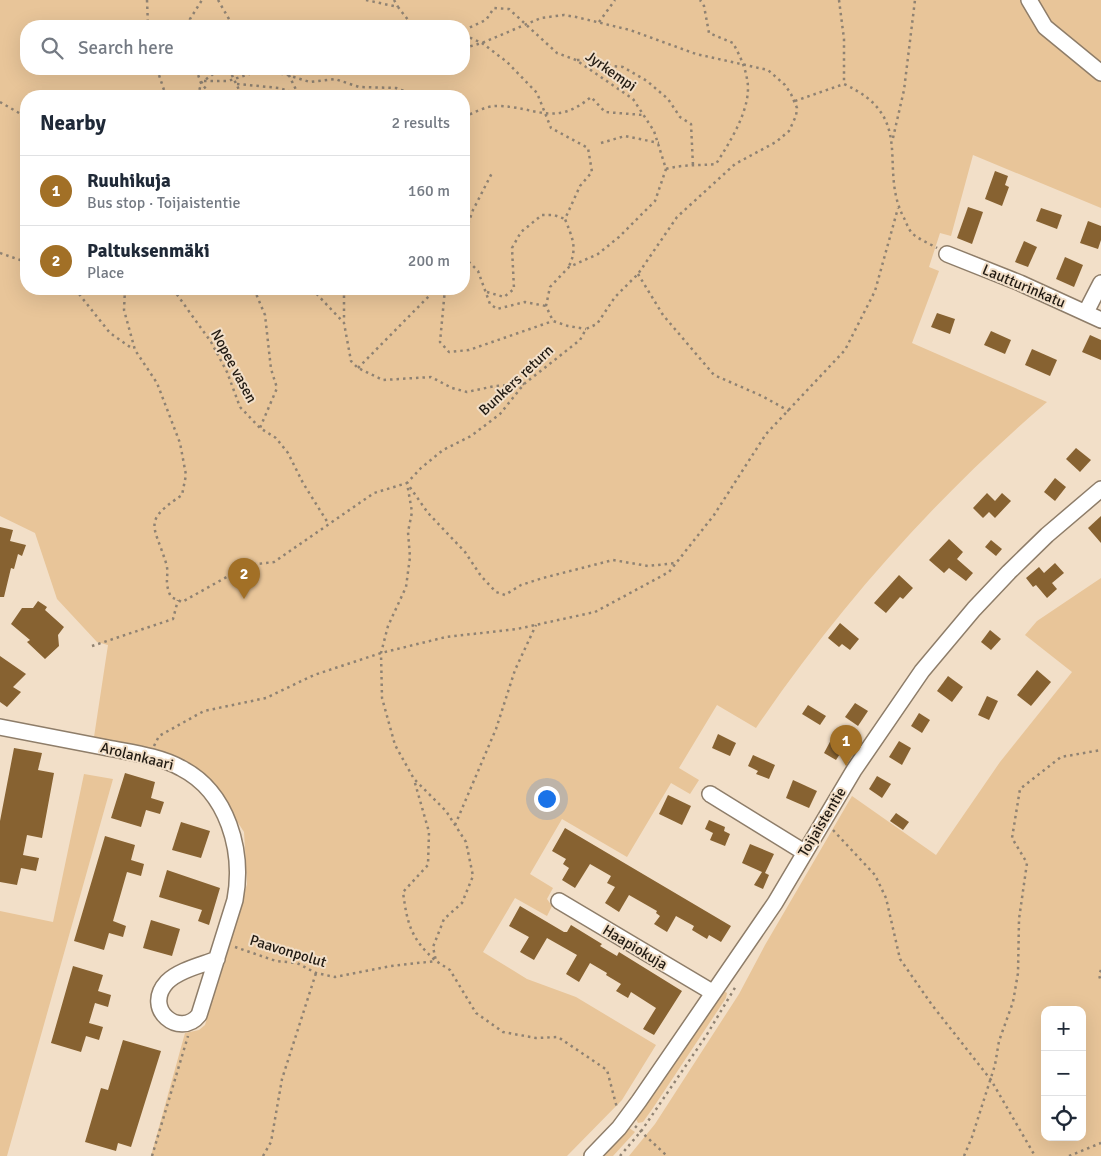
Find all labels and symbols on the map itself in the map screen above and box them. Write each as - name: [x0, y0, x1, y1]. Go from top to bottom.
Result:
- street label: Jyrkempi: [582, 47, 640, 95]
- street label: Lautturinkatu: [980, 260, 1068, 312]
- street label: Nopee vasen: [207, 326, 261, 406]
- street label: Bunkers return: [475, 341, 557, 419]
- pin: 2: [228, 558, 260, 599]
- pin: 1: [830, 725, 862, 766]
- street label: Arolankaari: [98, 738, 176, 774]
- street label: Toijaistentie: [794, 784, 850, 860]
- your location: [534, 786, 560, 812]
- street label: Haapiokuja: [599, 921, 671, 973]
- street label: Paavonpolut: [247, 931, 329, 971]

